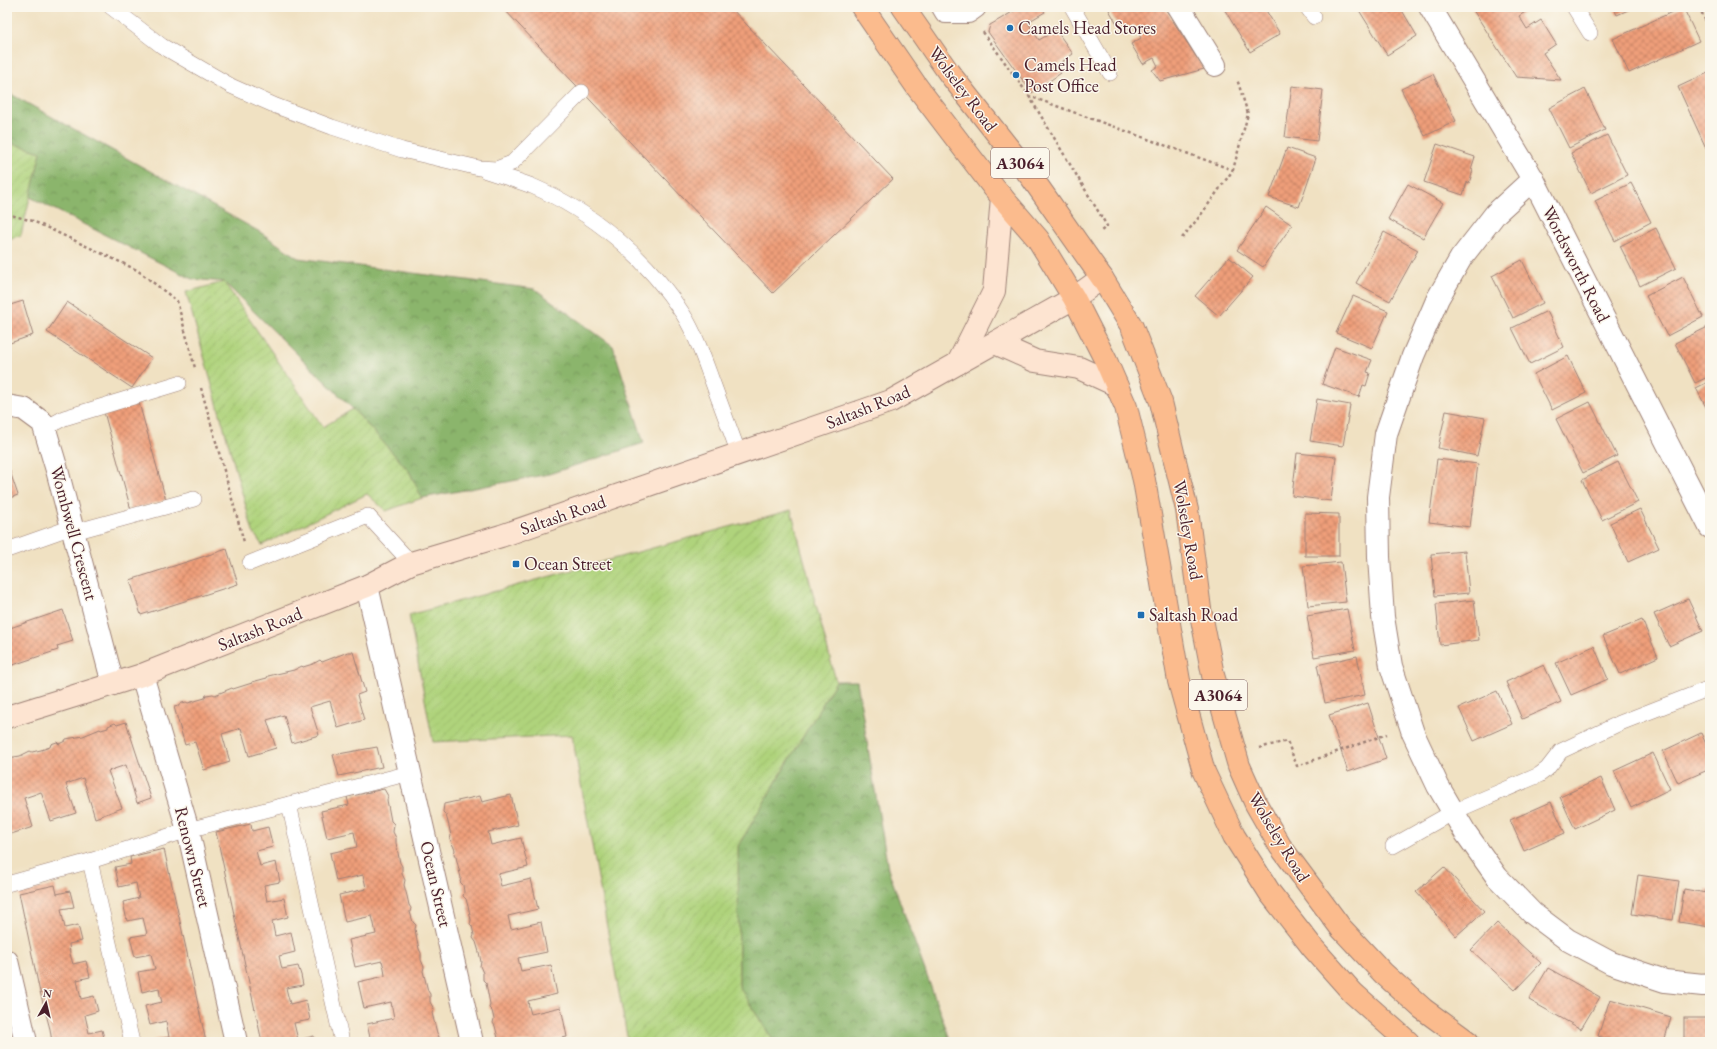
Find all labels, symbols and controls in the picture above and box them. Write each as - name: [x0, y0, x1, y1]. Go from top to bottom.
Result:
- place label: Camels Head Stores: [1018, 16, 1156, 39]
- marker: Camels Head Stores: [1005, 23, 1015, 33]
- street label: Wolseley Road: [924, 41, 1004, 137]
- place label: Camels Head Post Office: [1024, 53, 1118, 97]
- marker: Camels Head Post Office: [1011, 70, 1021, 80]
- road number: A3064: [991, 148, 1049, 178]
- street label: Wordsworth Road: [1537, 202, 1616, 327]
- street label: Saltash Road: [822, 379, 914, 434]
- street label: Wombwell Crescent: [45, 463, 104, 603]
- street label: Wolseley Road: [1168, 478, 1209, 583]
- street label: Saltash Road: [517, 489, 610, 540]
- place label: Ocean Street: [524, 552, 612, 575]
- marker: Ocean Street: [511, 559, 521, 569]
- street label: Saltash Road: [214, 601, 306, 656]
- place label: Saltash Road: [1149, 603, 1239, 626]
- marker: Saltash Road: [1136, 610, 1146, 620]
- road number: A3064: [1189, 680, 1247, 710]
- street label: Wolseley Road: [1244, 788, 1316, 887]
- street label: Renown Street: [170, 804, 217, 910]
- street label: Ocean Street: [415, 839, 458, 929]
- north arrow: [26, 983, 66, 1023]
- text: N: [42, 986, 53, 1001]

